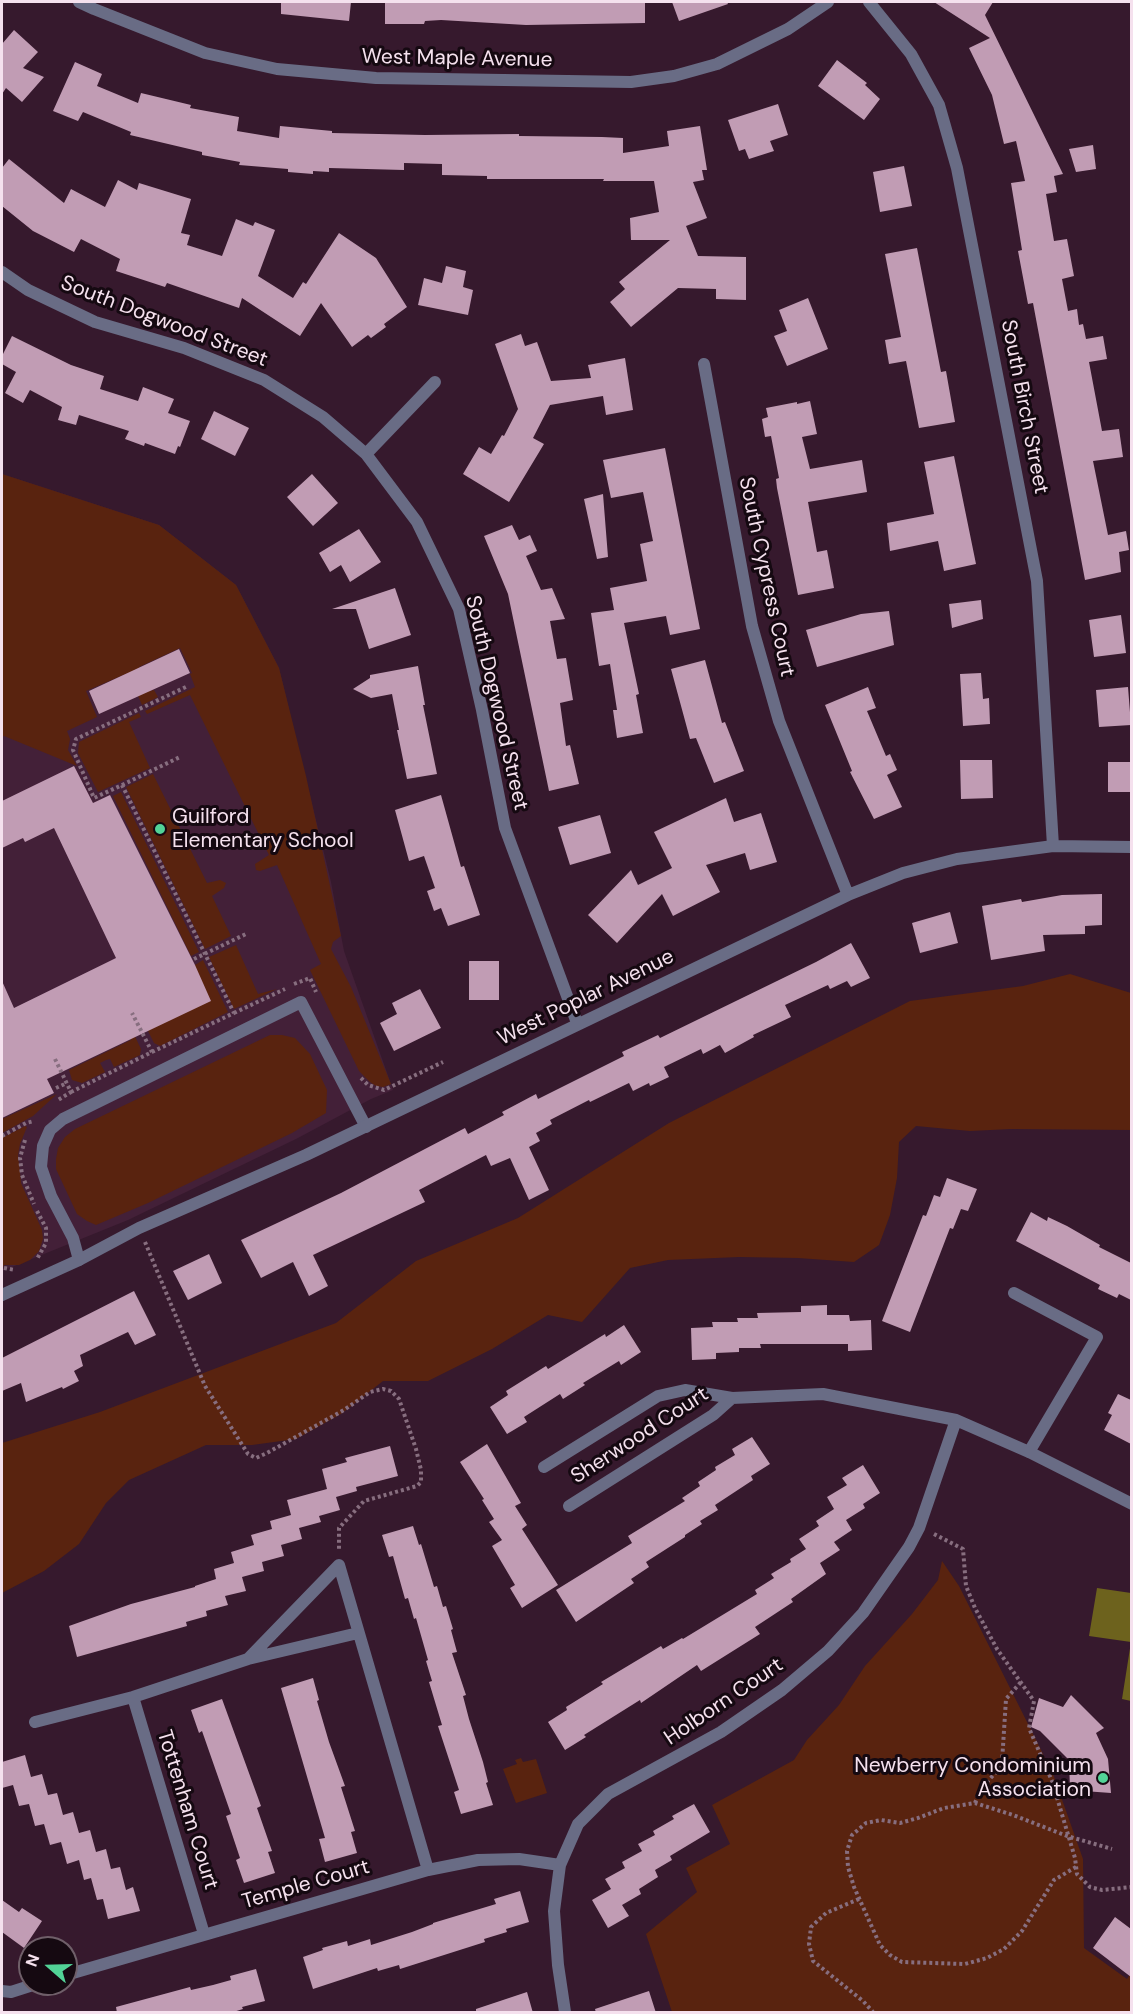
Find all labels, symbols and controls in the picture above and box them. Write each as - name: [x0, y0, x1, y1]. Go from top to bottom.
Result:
- street label: West Maple Avenue: [361, 45, 553, 73]
- street label: South Dogwood Street: [57, 271, 271, 373]
- street label: South Birch Street: [995, 318, 1053, 496]
- street label: South Cypress Court: [732, 475, 800, 679]
- street label: South Dogwood Street: [459, 593, 533, 813]
- place label: Guilford Elementary School: [172, 804, 354, 854]
- marker: Guilford Elementary School: [153, 822, 167, 836]
- street label: West Poplar Avenue: [494, 944, 678, 1052]
- street label: Sherwood Court: [567, 1382, 713, 1490]
- street label: Holborn Court: [660, 1653, 788, 1751]
- street label: Tottenham Court: [151, 1727, 223, 1893]
- place label: Newberry Condominium Association: [854, 1753, 1091, 1803]
- marker: Newberry Condominium Association: [1096, 1771, 1110, 1785]
- street label: Temple Court: [239, 1855, 373, 1915]
- north arrow: [18, 1936, 78, 1996]
- text: N: [21, 1951, 44, 1969]

